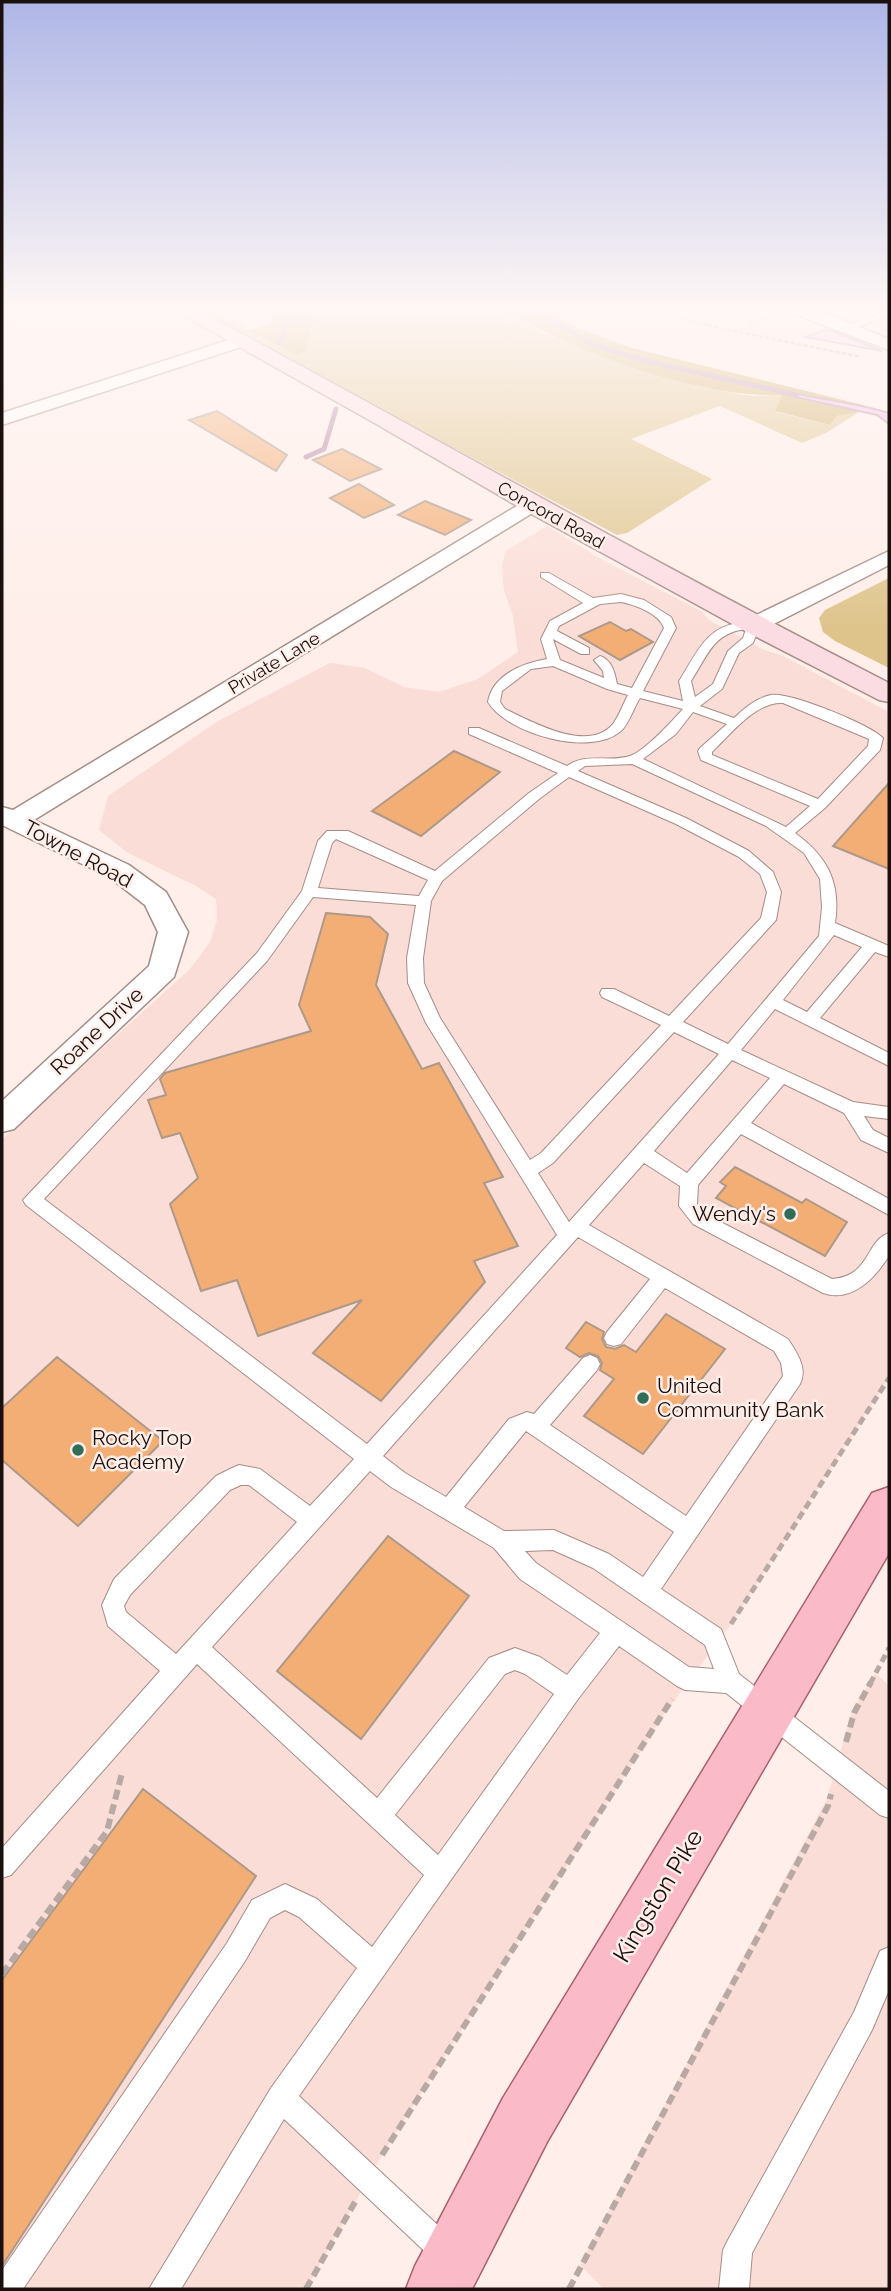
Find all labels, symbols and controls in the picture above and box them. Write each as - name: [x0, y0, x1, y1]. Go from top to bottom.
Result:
- street label: Concord Road: [494, 477, 608, 553]
- street label: Private Lane: [224, 627, 324, 698]
- street label: Towne Road: [19, 814, 137, 893]
- street label: Roane Drive: [45, 981, 148, 1080]
- place label: Wendy's: [692, 1201, 776, 1226]
- marker: Wendy's: [782, 1206, 798, 1222]
- place label: United Community Bank: [657, 1373, 824, 1422]
- marker: United Community Bank: [635, 1390, 651, 1406]
- place label: Rocky Top Academy: [92, 1425, 192, 1474]
- marker: Rocky Top Academy: [70, 1442, 86, 1458]
- street label: Kingston Pike: [607, 1824, 709, 1967]

